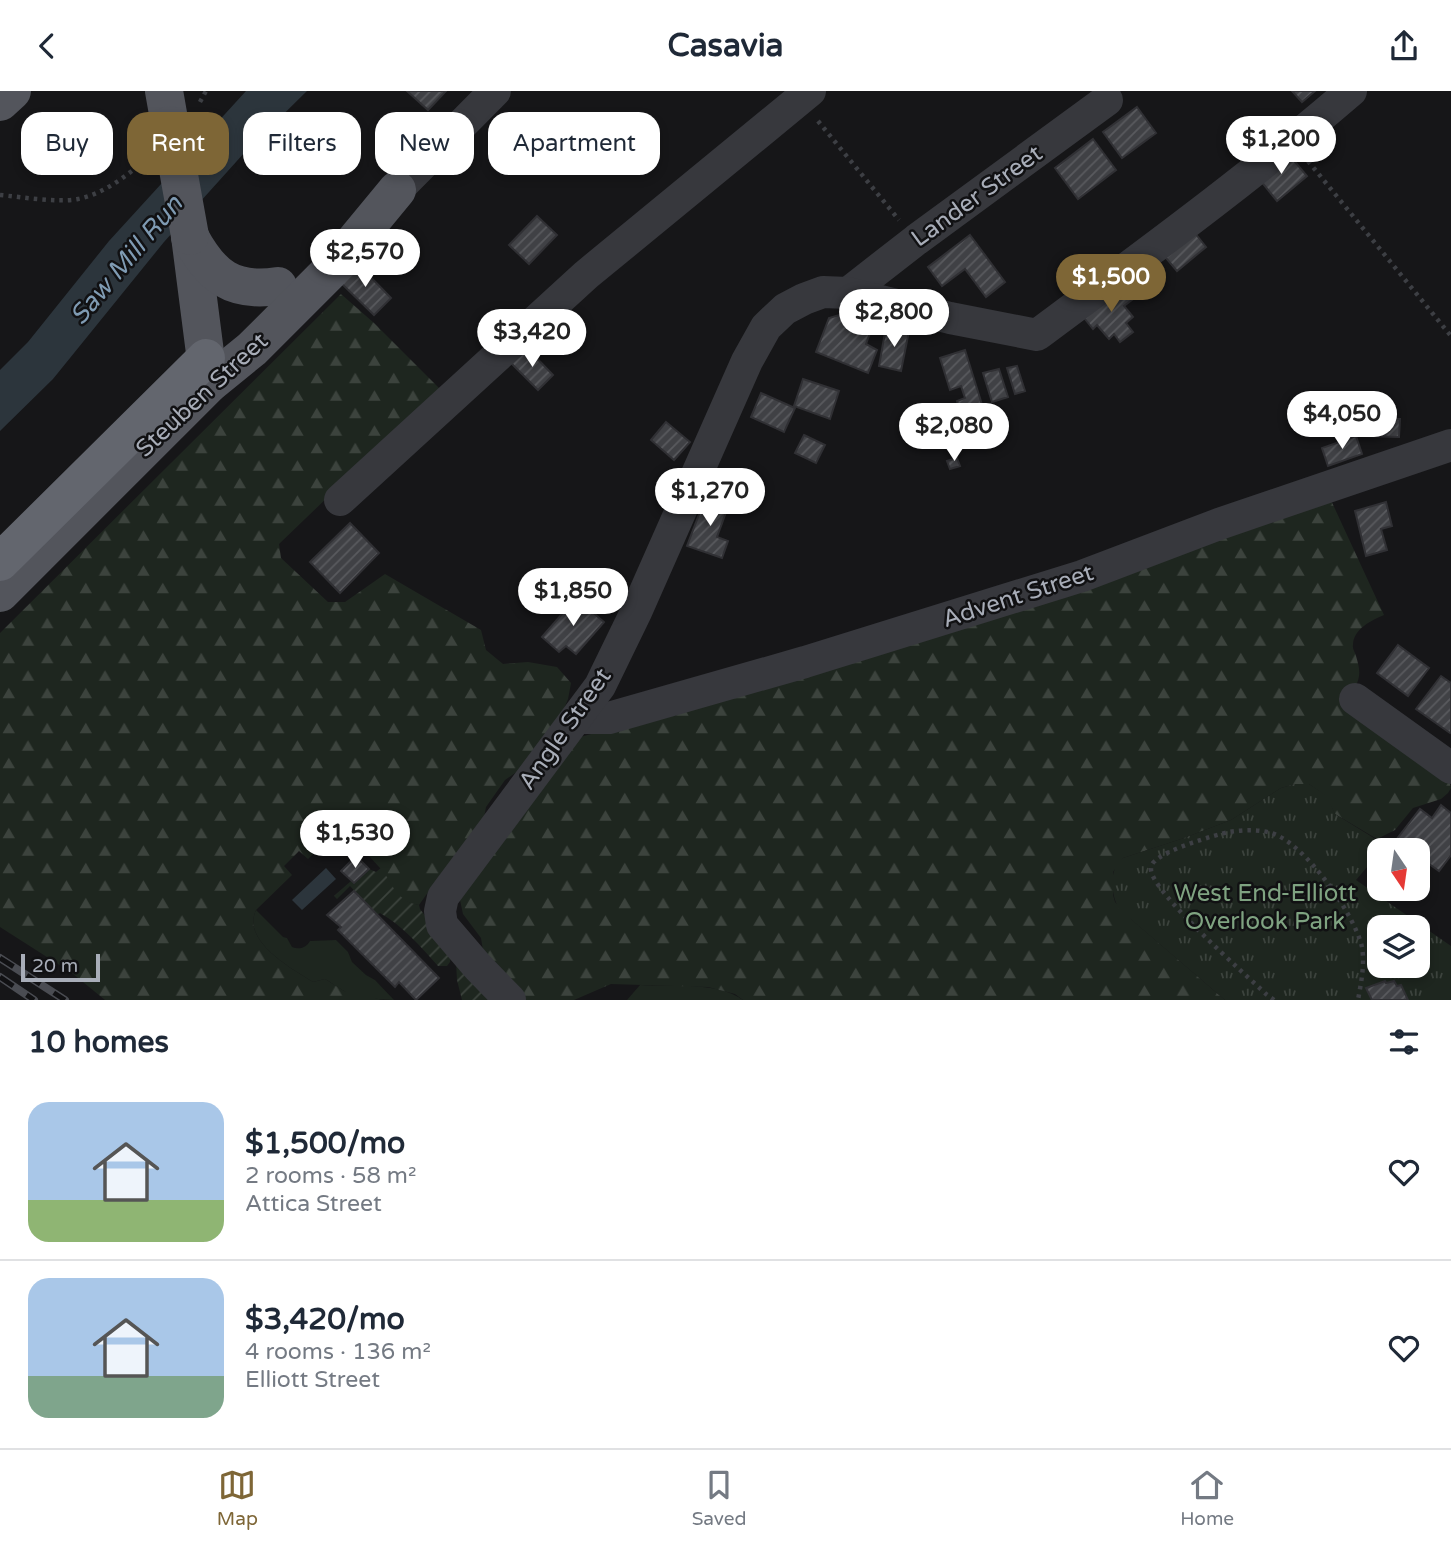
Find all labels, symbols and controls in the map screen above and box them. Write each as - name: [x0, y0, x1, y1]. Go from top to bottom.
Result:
- icon: back: [28, 27, 66, 65]
- text: Casavia: [667, 27, 784, 65]
- icon: share: [1385, 27, 1423, 65]
- chip: Buy: [21, 112, 113, 175]
- chip: Rent: [127, 112, 229, 175]
- chip: Filters: [243, 112, 361, 175]
- chip: New: [375, 112, 474, 175]
- chip: Apartment: [488, 112, 660, 175]
- pin: $1,200: [1224, 116, 1338, 176]
- text: $1,200: [1242, 125, 1320, 153]
- street label: Lander Street: [906, 139, 1048, 253]
- water label: Saw Mill Run: [63, 188, 190, 331]
- pin: $2,570: [308, 229, 422, 289]
- text: $2,570: [326, 238, 404, 266]
- pin: $1,500: [1054, 255, 1168, 314]
- text: $1,500: [1072, 263, 1150, 291]
- pin: $2,800: [837, 289, 951, 349]
- text: $2,800: [855, 298, 933, 326]
- pin: $3,420: [475, 309, 589, 369]
- text: $3,420: [493, 318, 571, 346]
- street label: Steuben Street: [130, 327, 274, 463]
- pin: $4,050: [1285, 391, 1399, 451]
- text: $4,050: [1303, 400, 1381, 428]
- pin: $2,080: [897, 403, 1011, 463]
- text: $2,080: [915, 412, 993, 440]
- pin: $1,270: [653, 469, 767, 528]
- text: $1,270: [671, 477, 749, 505]
- street label: Advent Street: [939, 558, 1097, 634]
- pin: $1,850: [516, 568, 630, 628]
- text: $1,850: [534, 577, 612, 605]
- street label: Angle Street: [512, 663, 618, 795]
- pin: $1,530: [298, 811, 412, 870]
- text: $1,530: [316, 819, 394, 847]
- north arrow: [1367, 838, 1430, 901]
- map controls: [1367, 838, 1430, 978]
- park label: West End-Elliott Overlook Park: [1174, 879, 1356, 936]
- button: layers: [1367, 915, 1430, 978]
- scale bar: [21, 951, 100, 983]
- text: 20 m: [32, 955, 78, 977]
- icon: filters: [1385, 1023, 1423, 1061]
- text: 10 homes: [28, 1024, 169, 1061]
- text: $1,500/mo: [245, 1125, 405, 1162]
- icon: home: [84, 1130, 168, 1214]
- icon: heart: [1385, 1153, 1423, 1191]
- text: 2 rooms · 58 m²: [245, 1162, 416, 1190]
- text: Attica Street: [245, 1190, 382, 1218]
- text: $3,420/mo: [245, 1301, 405, 1338]
- icon: home: [84, 1306, 168, 1390]
- icon: heart: [1385, 1329, 1423, 1367]
- text: 4 rooms · 136 m²: [245, 1338, 431, 1366]
- text: Elliott Street: [245, 1366, 380, 1394]
- tab: Map: [217, 1466, 258, 1530]
- tab: Saved: [692, 1466, 747, 1530]
- tab: Home: [1180, 1466, 1234, 1530]

